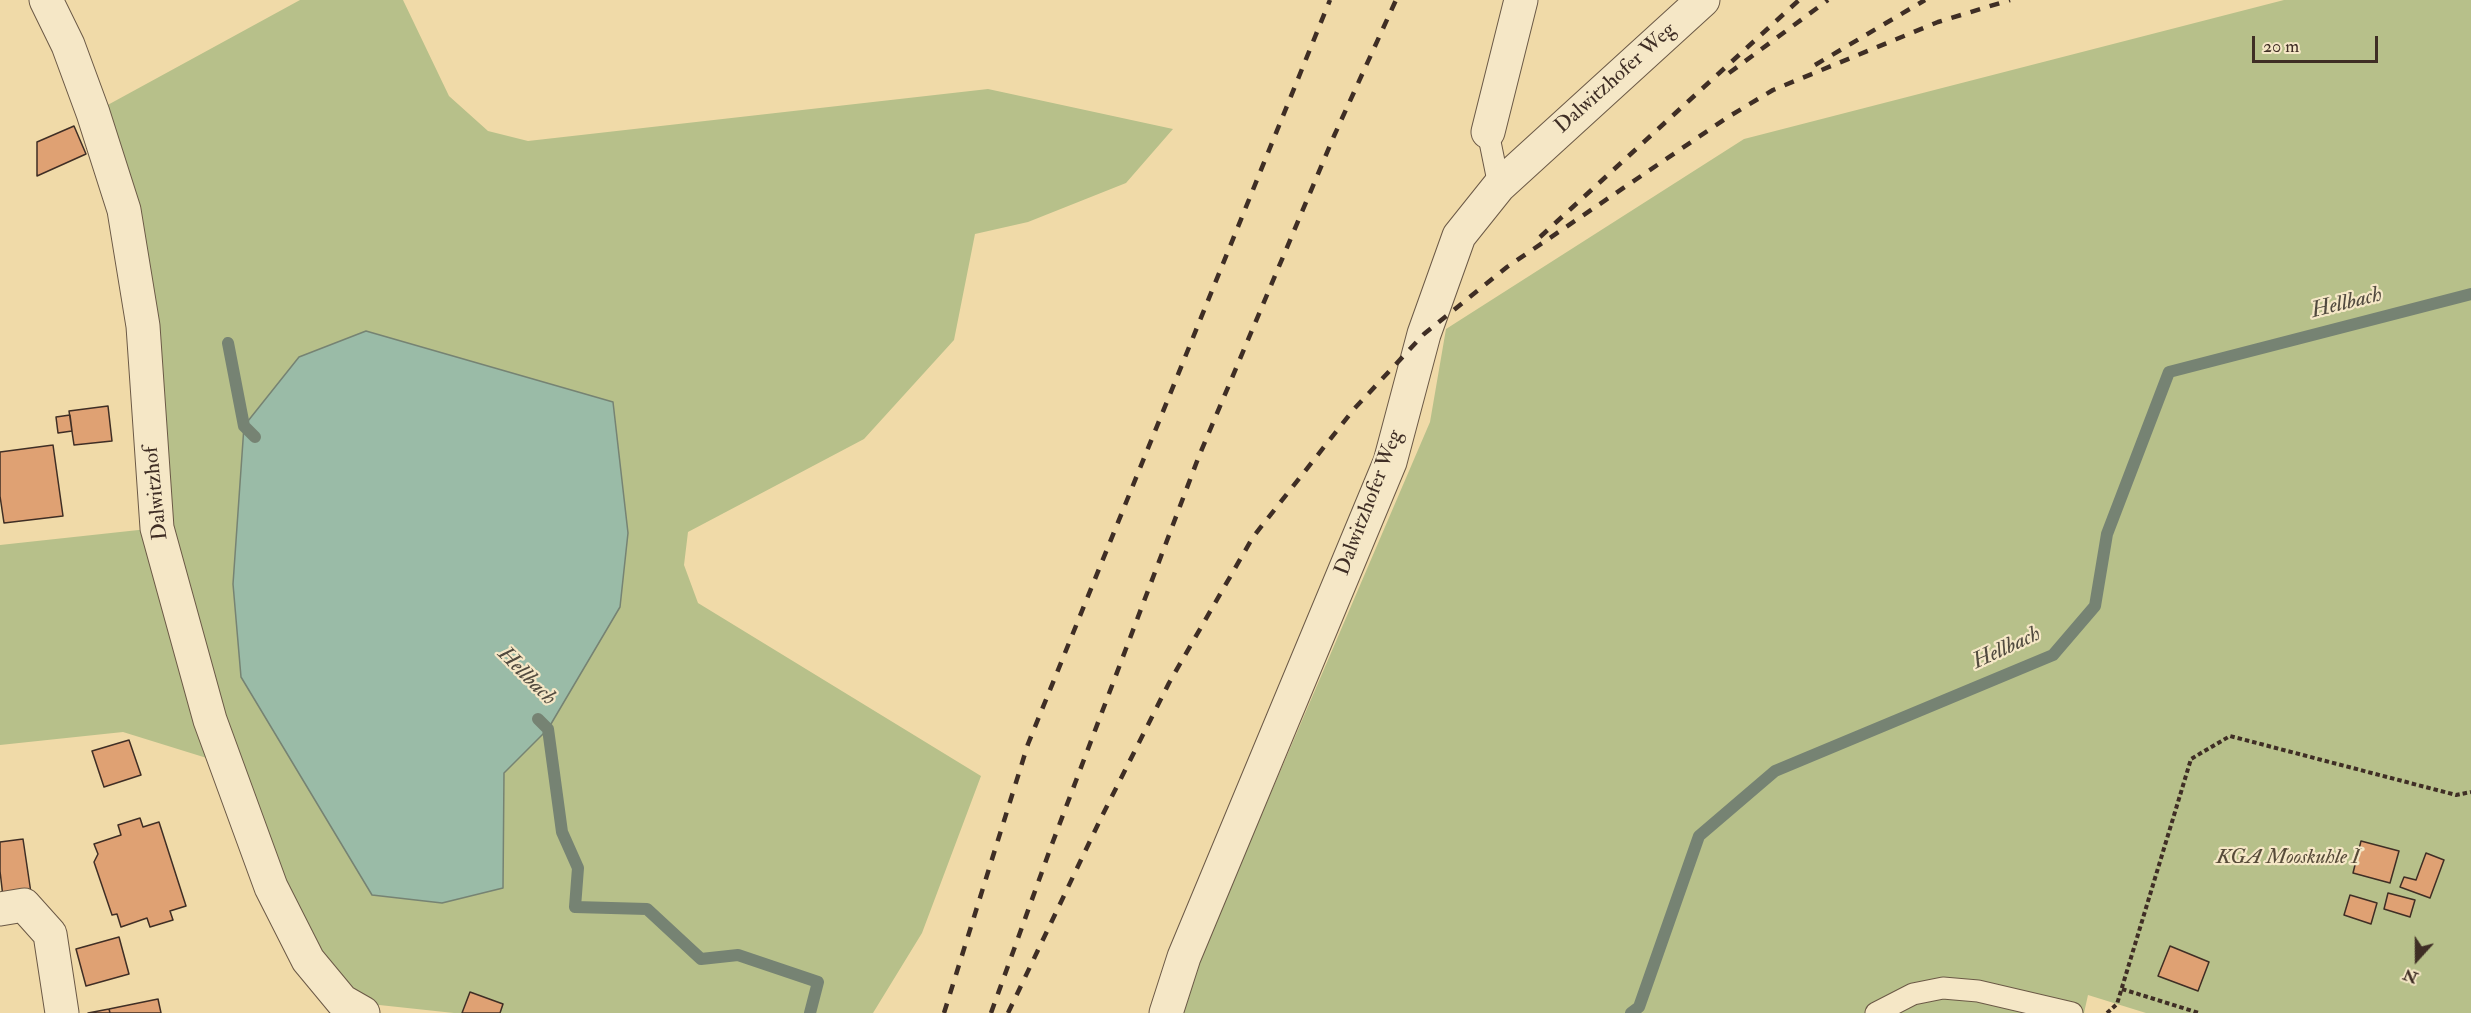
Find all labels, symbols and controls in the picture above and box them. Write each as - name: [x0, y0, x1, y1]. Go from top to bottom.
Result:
- street label: Dalwitzhofer Weg: [1550, 18, 1682, 140]
- scale bar: [2255, 24, 2381, 62]
- text: 20 m: [2263, 35, 2299, 58]
- water label: Hellbach: [2309, 282, 2385, 326]
- street label: Dalwitzhofer Weg: [1331, 427, 1409, 579]
- street label: Dalwitzhof: [140, 445, 174, 541]
- water label: Hellbach: [1969, 622, 2045, 676]
- water label: Hellbach: [491, 642, 561, 712]
- park label: KGA Mooskuhle I: [2216, 845, 2360, 871]
- north arrow: [2387, 929, 2447, 989]
- text: N: [2400, 964, 2421, 988]

